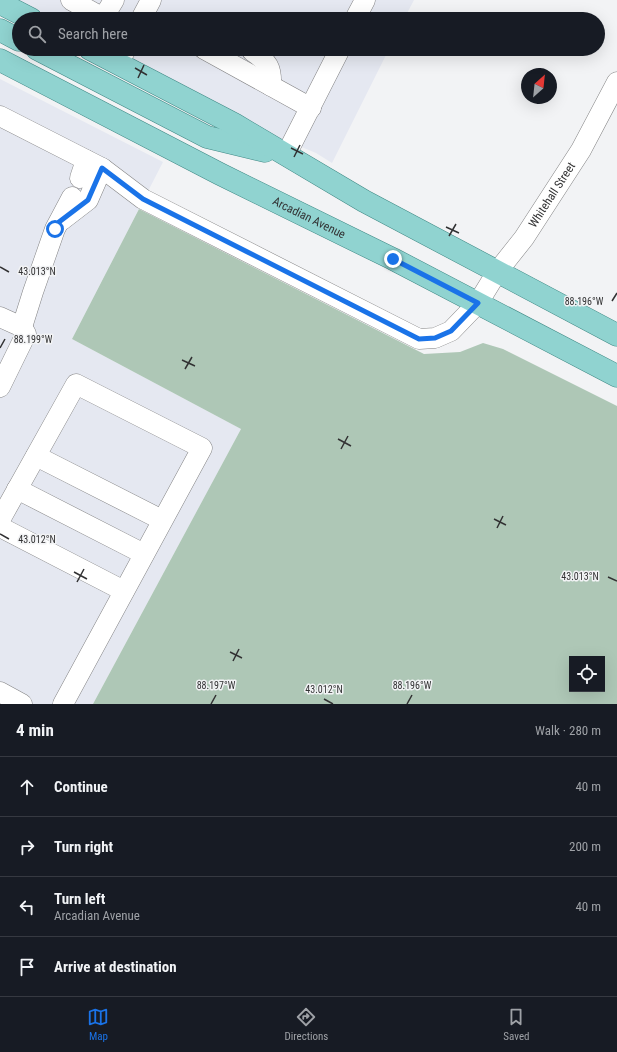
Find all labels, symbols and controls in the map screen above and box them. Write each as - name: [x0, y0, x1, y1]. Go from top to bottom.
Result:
- search box: [12, 12, 605, 56]
- icon: search: [26, 23, 48, 45]
- text: Search here: [58, 25, 128, 43]
- north arrow: [521, 68, 557, 104]
- street label: Whitehall Street: [526, 159, 578, 230]
- street label: Arcadian Avenue: [270, 194, 348, 242]
- route start: [46, 220, 64, 238]
- route end: [384, 250, 402, 268]
- text: 43.013°N: [18, 266, 56, 277]
- text: 88.196°W: [565, 296, 604, 307]
- text: 88.199°W: [14, 334, 53, 345]
- text: 43.012°N: [18, 534, 56, 545]
- text: 43.013°N: [561, 571, 599, 582]
- map controls: [569, 656, 605, 692]
- button: locate: [569, 656, 605, 692]
- text: 88.197°W: [197, 680, 236, 691]
- text: 88.196°W: [393, 680, 432, 691]
- text: 43.012°N: [305, 684, 343, 695]
- text: 4 min: [16, 720, 54, 740]
- text: Walk · 280 m: [535, 723, 601, 738]
- icon: ahead: [16, 776, 38, 798]
- text: Continue: [54, 778, 108, 796]
- text: 40 m: [575, 779, 601, 794]
- icon: right: [16, 836, 38, 858]
- text: Turn right: [54, 838, 113, 856]
- text: 200 m: [569, 839, 601, 854]
- text: Turn left: [54, 890, 105, 908]
- icon: left: [16, 896, 38, 918]
- text: 40 m: [575, 899, 601, 914]
- text: Arcadian Avenue: [54, 908, 140, 923]
- icon: arrive: [16, 956, 38, 978]
- text: Arrive at destination: [54, 958, 177, 976]
- tab: Map: [87, 1006, 109, 1043]
- tab: Directions: [284, 1006, 328, 1043]
- tab: Saved: [503, 1006, 530, 1043]

